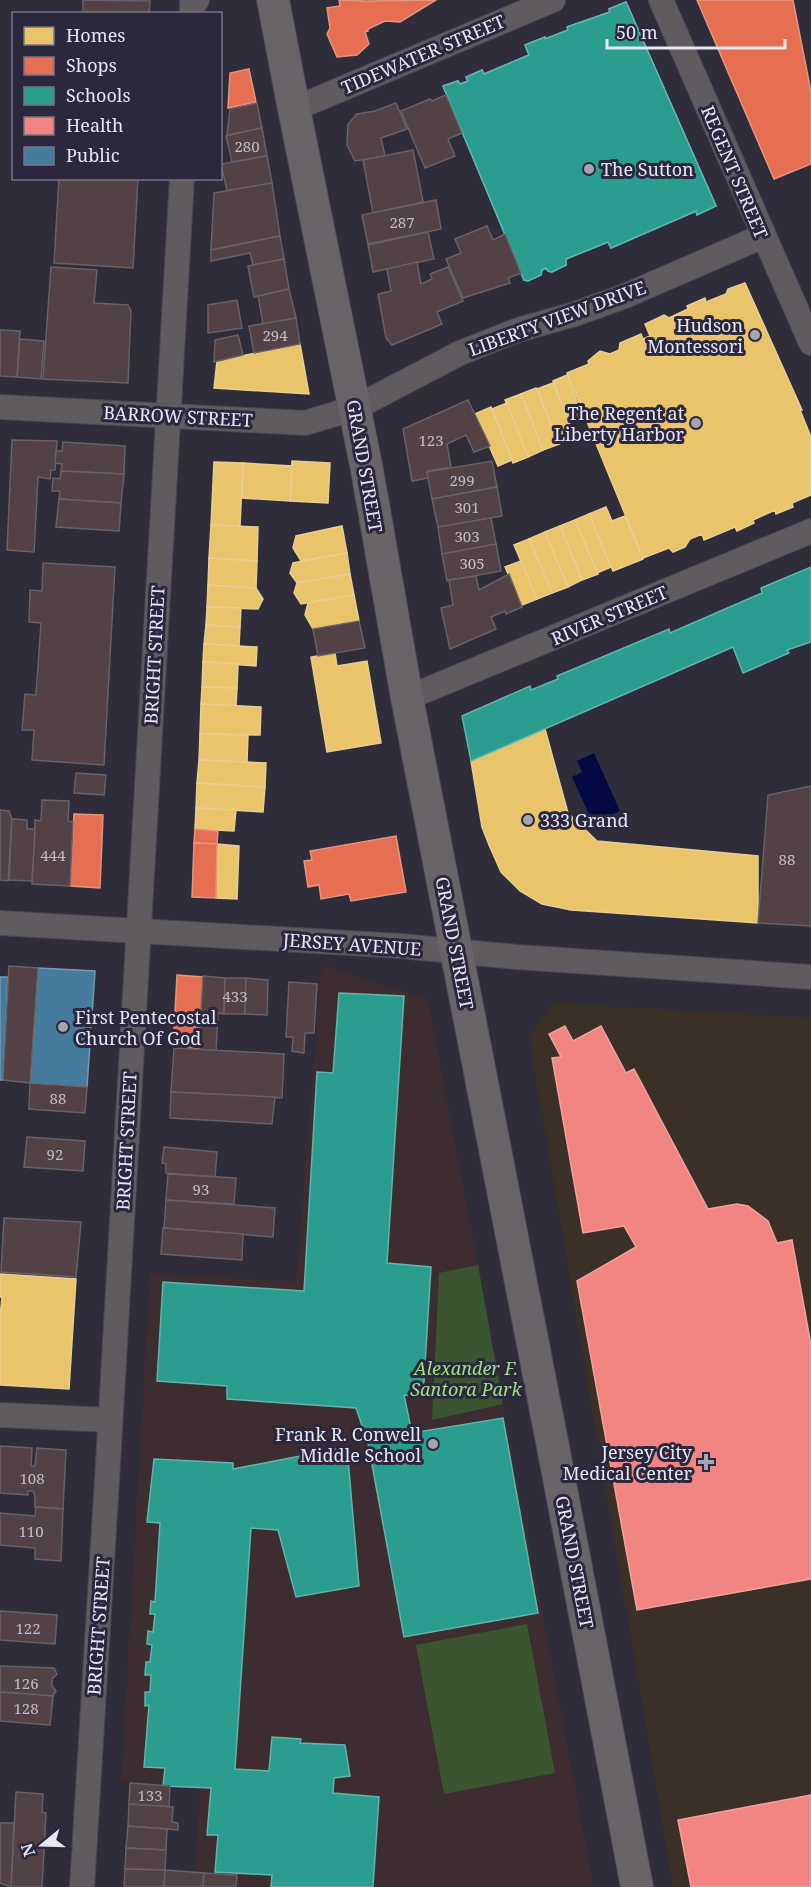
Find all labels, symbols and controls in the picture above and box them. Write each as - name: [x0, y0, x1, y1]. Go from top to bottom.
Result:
- street label: TIDEWATER STREET: [338, 9, 508, 99]
- legend: [12, 12, 222, 180]
- scale bar: [607, 12, 786, 50]
- text: 50 m: [616, 20, 658, 44]
- text: Homes: [66, 23, 125, 47]
- text: Shops: [66, 53, 117, 77]
- text: Schools: [66, 83, 131, 107]
- street label: REGENT STREET: [696, 102, 774, 242]
- text: Health: [66, 113, 123, 137]
- house number: 280: [234, 136, 260, 156]
- text: Public: [66, 143, 120, 167]
- place label: The Sutton: [601, 157, 694, 181]
- marker: The Sutton: [582, 162, 596, 176]
- house number: 287: [389, 212, 415, 232]
- street label: LIBERTY VIEW DRIVE: [465, 275, 649, 361]
- place label: Hudson Montessori: [647, 313, 743, 358]
- house number: 294: [262, 325, 288, 345]
- marker: Hudson Montessori: [748, 328, 762, 342]
- street label: GRAND STREET: [341, 398, 389, 534]
- street label: BARROW STREET: [103, 400, 253, 432]
- place label: The Regent at Liberty Harbor: [554, 401, 685, 446]
- marker: The Regent at Liberty Harbor: [689, 416, 703, 430]
- house number: 123: [418, 430, 444, 450]
- house number: 299: [449, 470, 475, 490]
- house number: 301: [454, 497, 480, 517]
- house number: 303: [454, 526, 480, 546]
- house number: 305: [459, 553, 485, 573]
- street label: RIVER STREET: [547, 580, 671, 650]
- street label: BRIGHT STREET: [138, 585, 170, 725]
- place label: 333 Grand: [540, 808, 629, 832]
- marker: 333 Grand: [521, 813, 535, 827]
- house number: 444: [40, 845, 66, 865]
- house number: 88: [779, 849, 795, 869]
- street label: GRAND STREET: [430, 875, 480, 1011]
- street label: JERSEY AVENUE: [281, 927, 422, 961]
- house number: 433: [222, 986, 248, 1006]
- place label: First Pentecostal Church Of God: [75, 1005, 217, 1050]
- marker: First Pentecostal Church Of God: [56, 1020, 70, 1034]
- street label: BRIGHT STREET: [110, 1071, 142, 1211]
- house number: 88: [50, 1088, 66, 1108]
- house number: 92: [47, 1144, 63, 1164]
- house number: 93: [193, 1179, 209, 1199]
- park label: Alexander F. Santora Park: [410, 1356, 522, 1401]
- place label: Frank R. Conwell Middle School: [275, 1422, 421, 1467]
- marker: Frank R. Conwell Middle School: [426, 1437, 440, 1451]
- place label: Jersey City Medical Center: [563, 1440, 693, 1485]
- marker: Jersey City Medical Center: [697, 1453, 715, 1471]
- house number: 108: [19, 1468, 45, 1488]
- street label: GRAND STREET: [550, 1494, 600, 1630]
- house number: 110: [18, 1521, 44, 1541]
- street label: BRIGHT STREET: [81, 1556, 115, 1696]
- house number: 122: [15, 1618, 41, 1638]
- house number: 126: [13, 1673, 39, 1693]
- house number: 128: [13, 1698, 39, 1718]
- house number: 133: [137, 1785, 163, 1805]
- north arrow: [12, 1815, 72, 1875]
- text: N: [15, 1840, 40, 1859]

